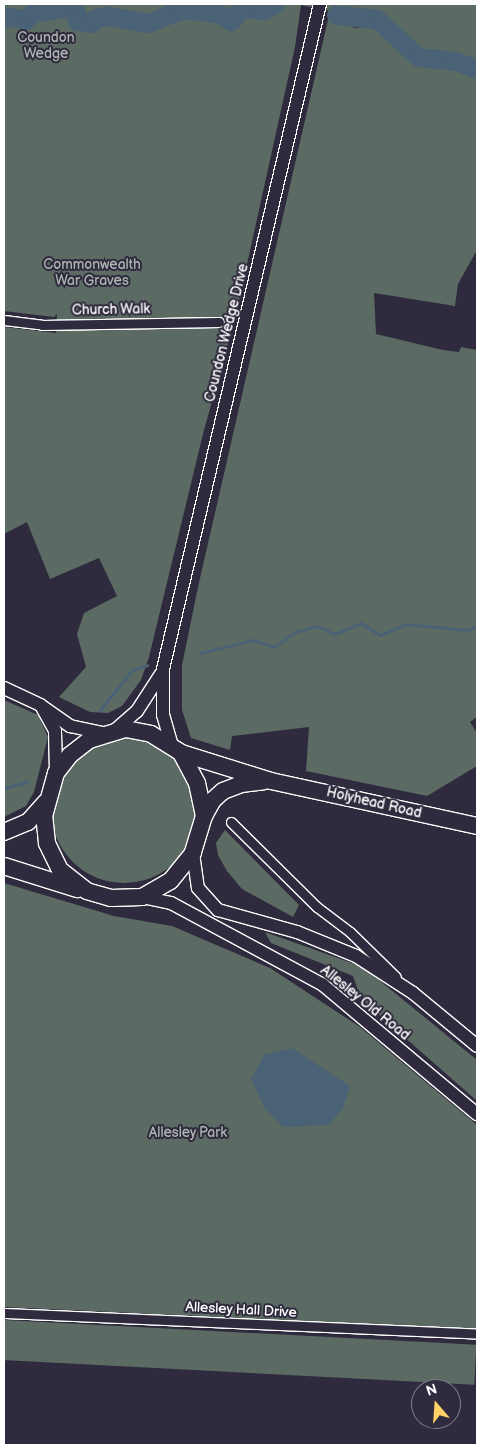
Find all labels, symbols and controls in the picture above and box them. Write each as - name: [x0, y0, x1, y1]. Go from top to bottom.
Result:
- park label: Coundon Wedge: [17, 30, 75, 62]
- park label: Commonwealth War Graves: [43, 257, 141, 290]
- street label: Coundon Wedge Drive: [202, 262, 252, 404]
- street label: Church Walk: [71, 301, 151, 319]
- street label: Holyhead Road: [325, 784, 423, 822]
- street label: Allesley Old Road: [317, 962, 413, 1044]
- park label: Allesley Park: [148, 1125, 228, 1141]
- street label: Allesley Hall Drive: [184, 1299, 298, 1321]
- north arrow: [411, 1379, 461, 1429]
- text: N: [424, 1381, 439, 1400]

